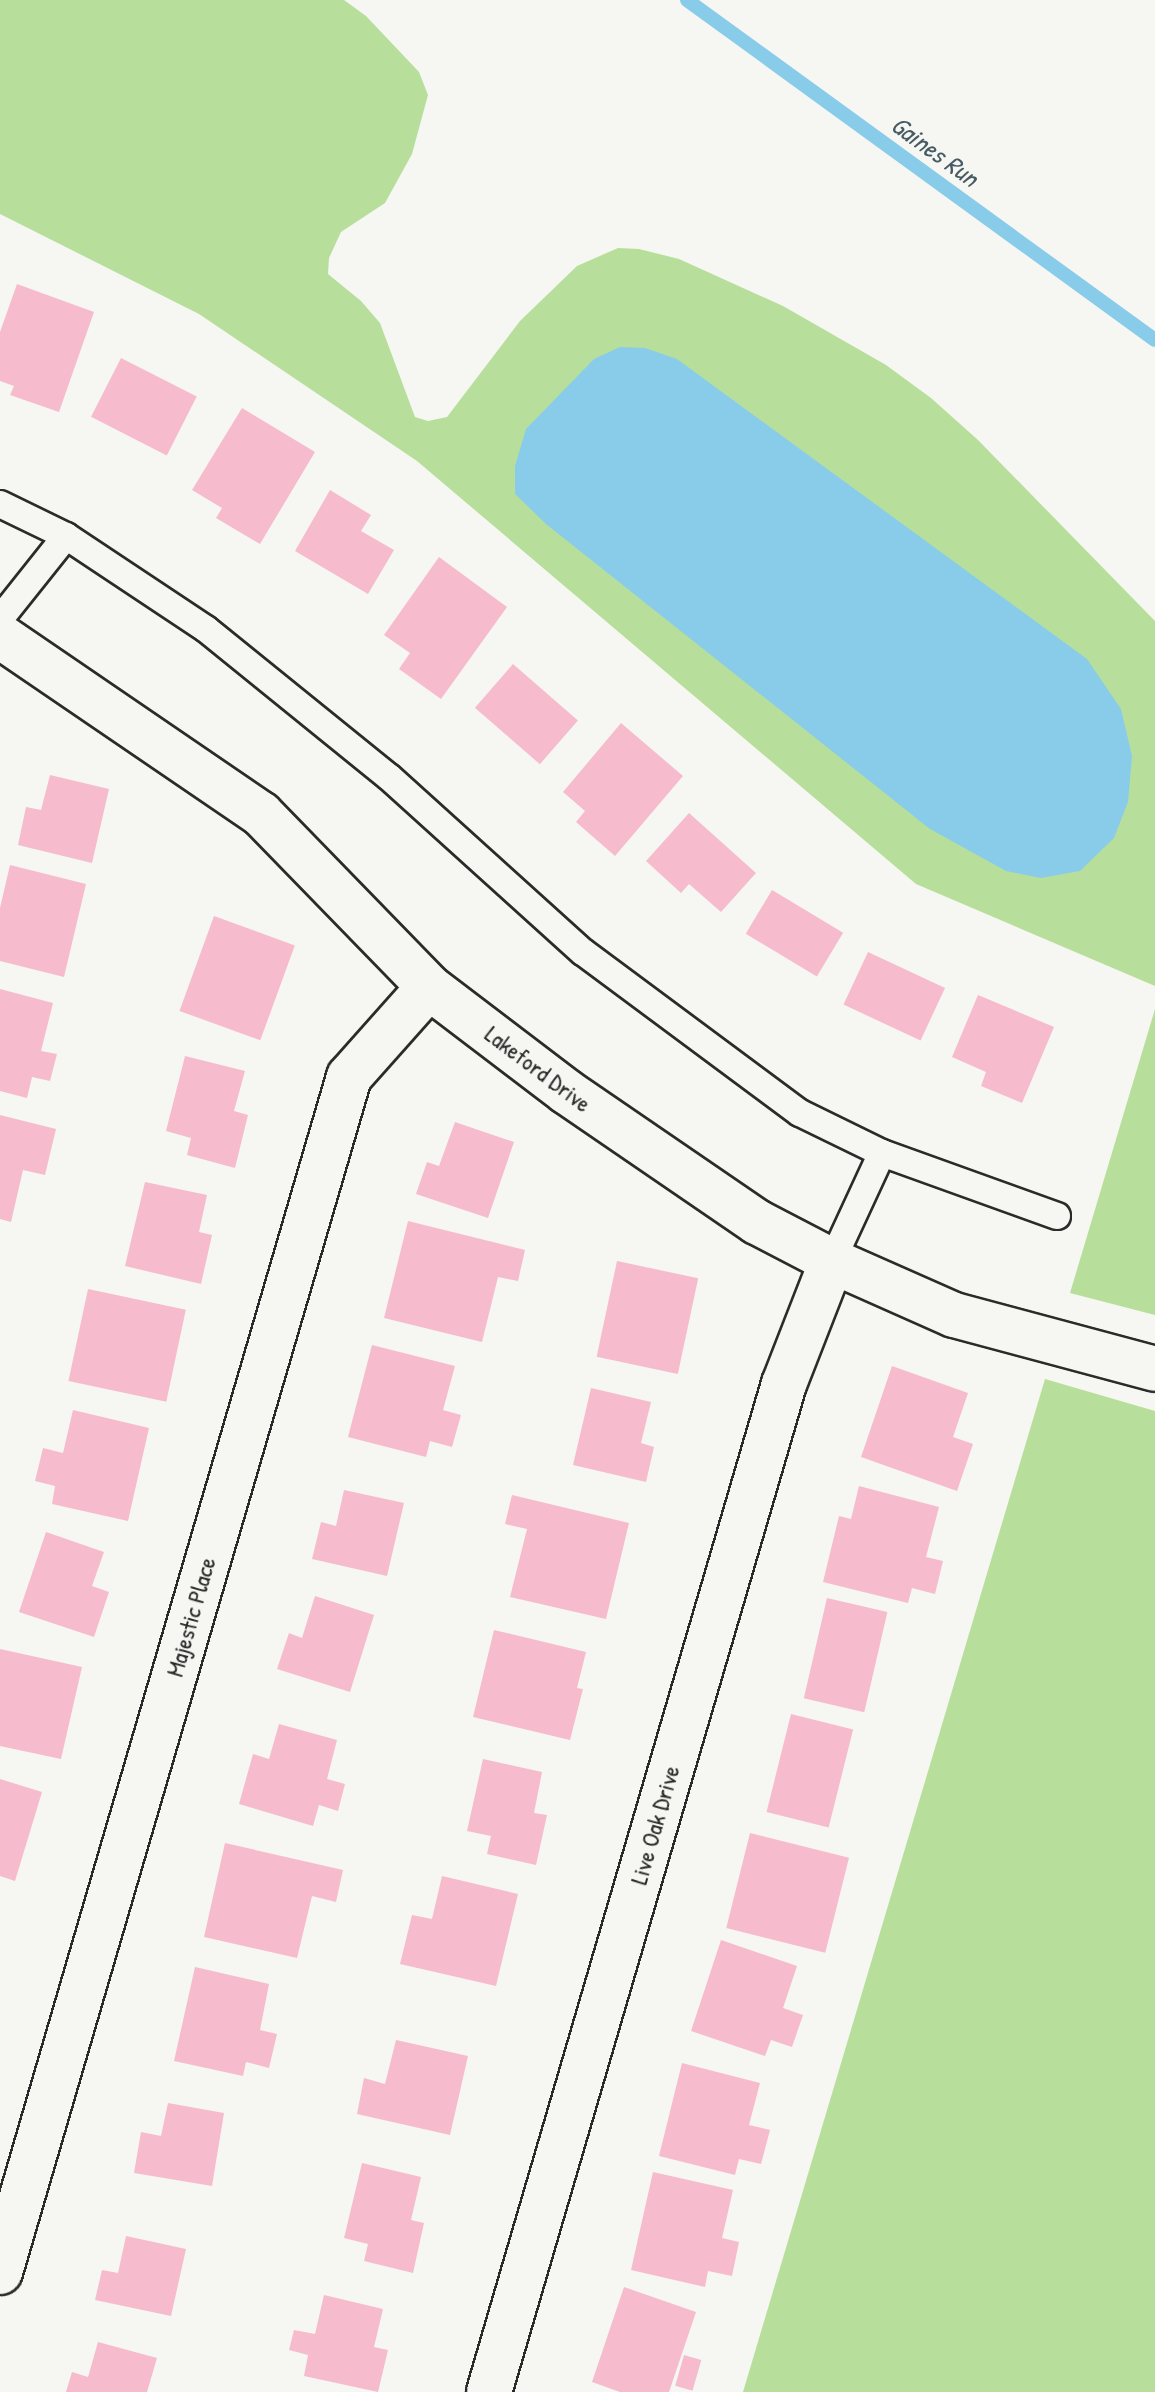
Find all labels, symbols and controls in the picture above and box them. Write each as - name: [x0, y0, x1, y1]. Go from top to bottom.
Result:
- water label: Gaines Run: [885, 109, 985, 193]
- street label: Lakeford Drive: [479, 1020, 597, 1118]
- street label: Majestic Place: [160, 1554, 222, 1680]
- street label: Live Oak Drive: [624, 1762, 686, 1888]

